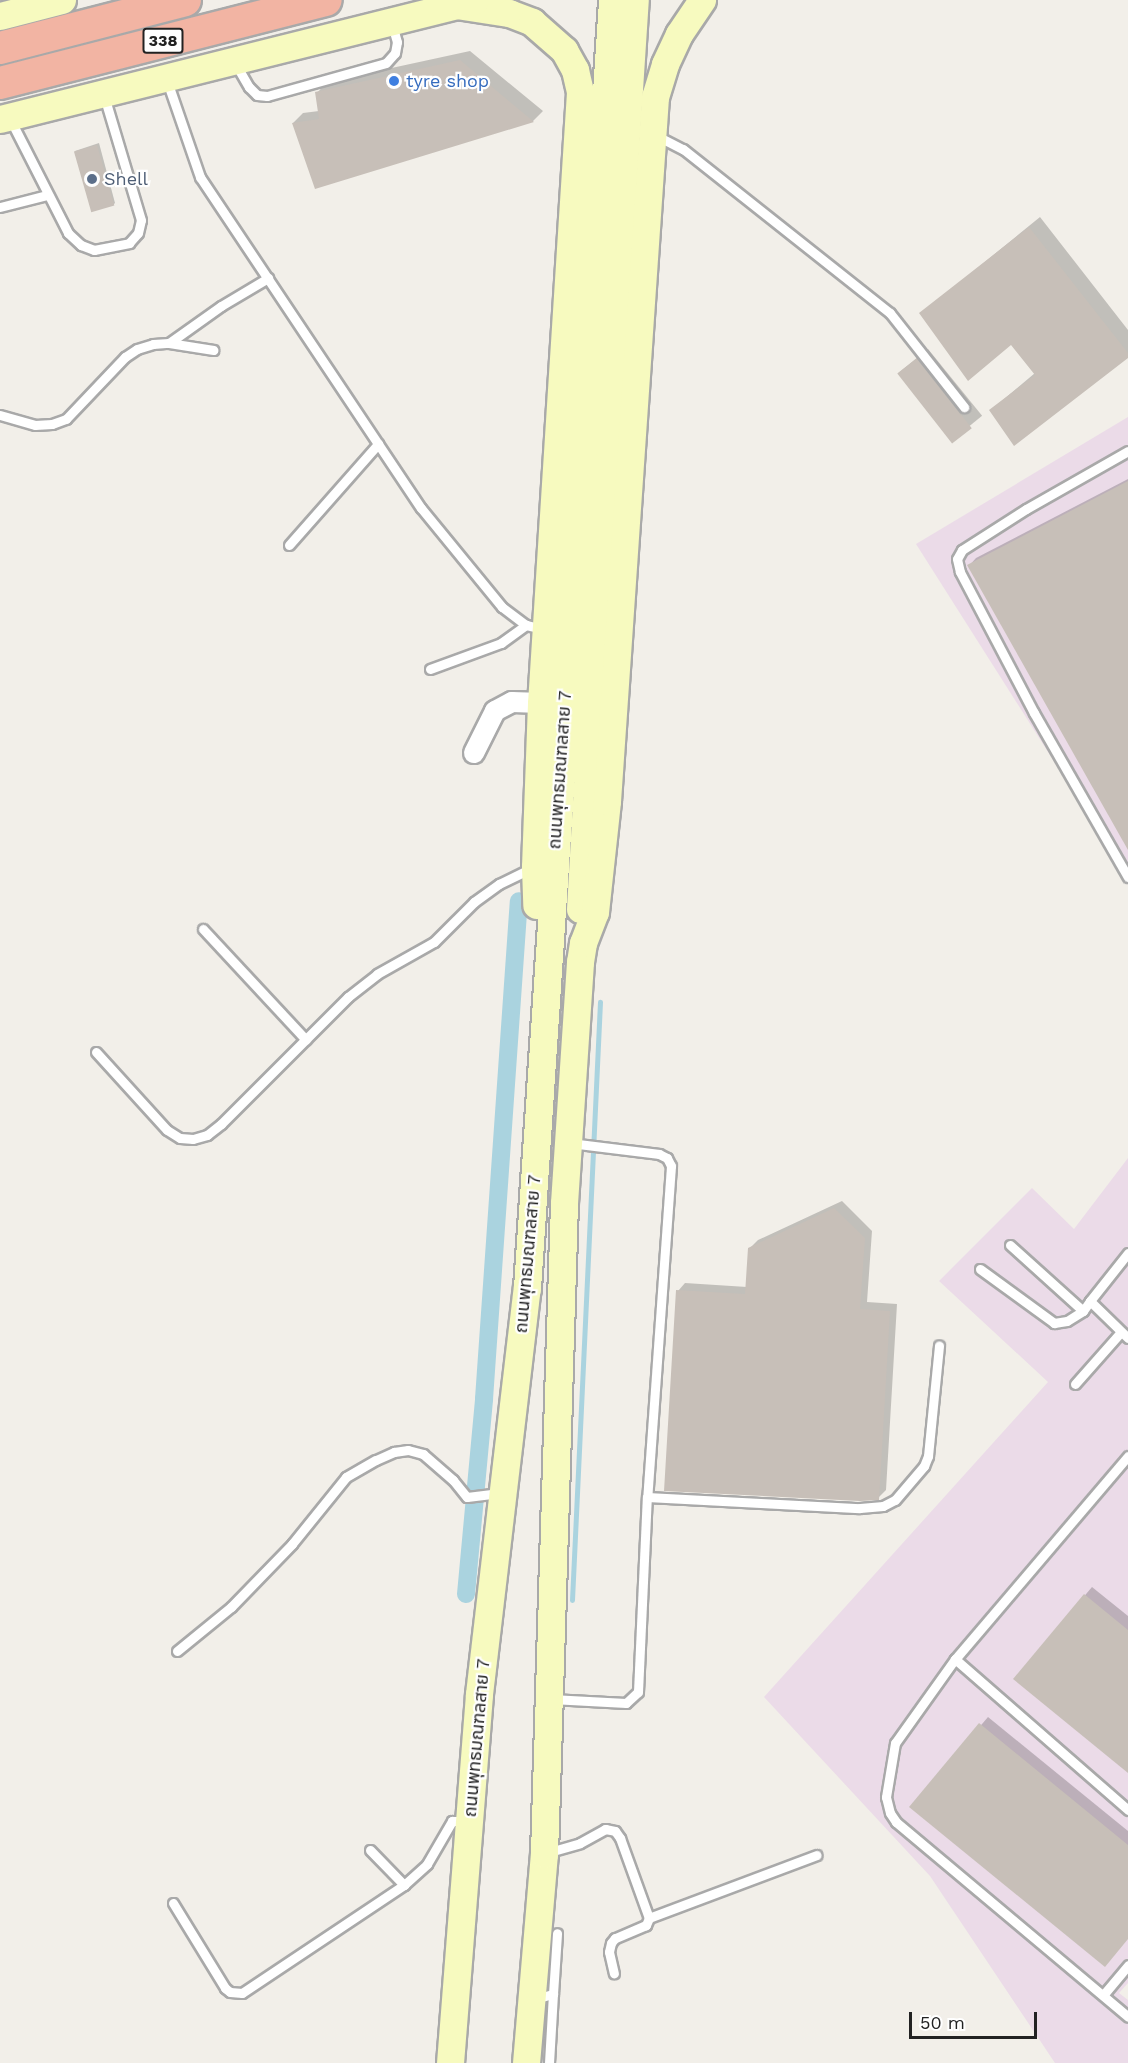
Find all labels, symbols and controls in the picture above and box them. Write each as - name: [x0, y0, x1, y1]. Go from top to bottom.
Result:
- road number: 338: [142, 28, 184, 54]
- place label: tyre shop: [406, 70, 489, 92]
- marker: tyre shop: [387, 74, 401, 88]
- place label: Shell: [104, 168, 148, 190]
- marker: Shell: [85, 172, 99, 186]
- street label: ถนนพุทธมณฑลสาย 7: [544, 690, 576, 850]
- street label: ถนนพุทธมณฑลสาย 7: [510, 1174, 546, 1334]
- street label: ถนนพุทธมณฑลสาย 7: [459, 1658, 495, 1818]
- scale bar: [912, 2000, 1040, 2038]
- text: 50 m: [920, 2012, 965, 2033]

